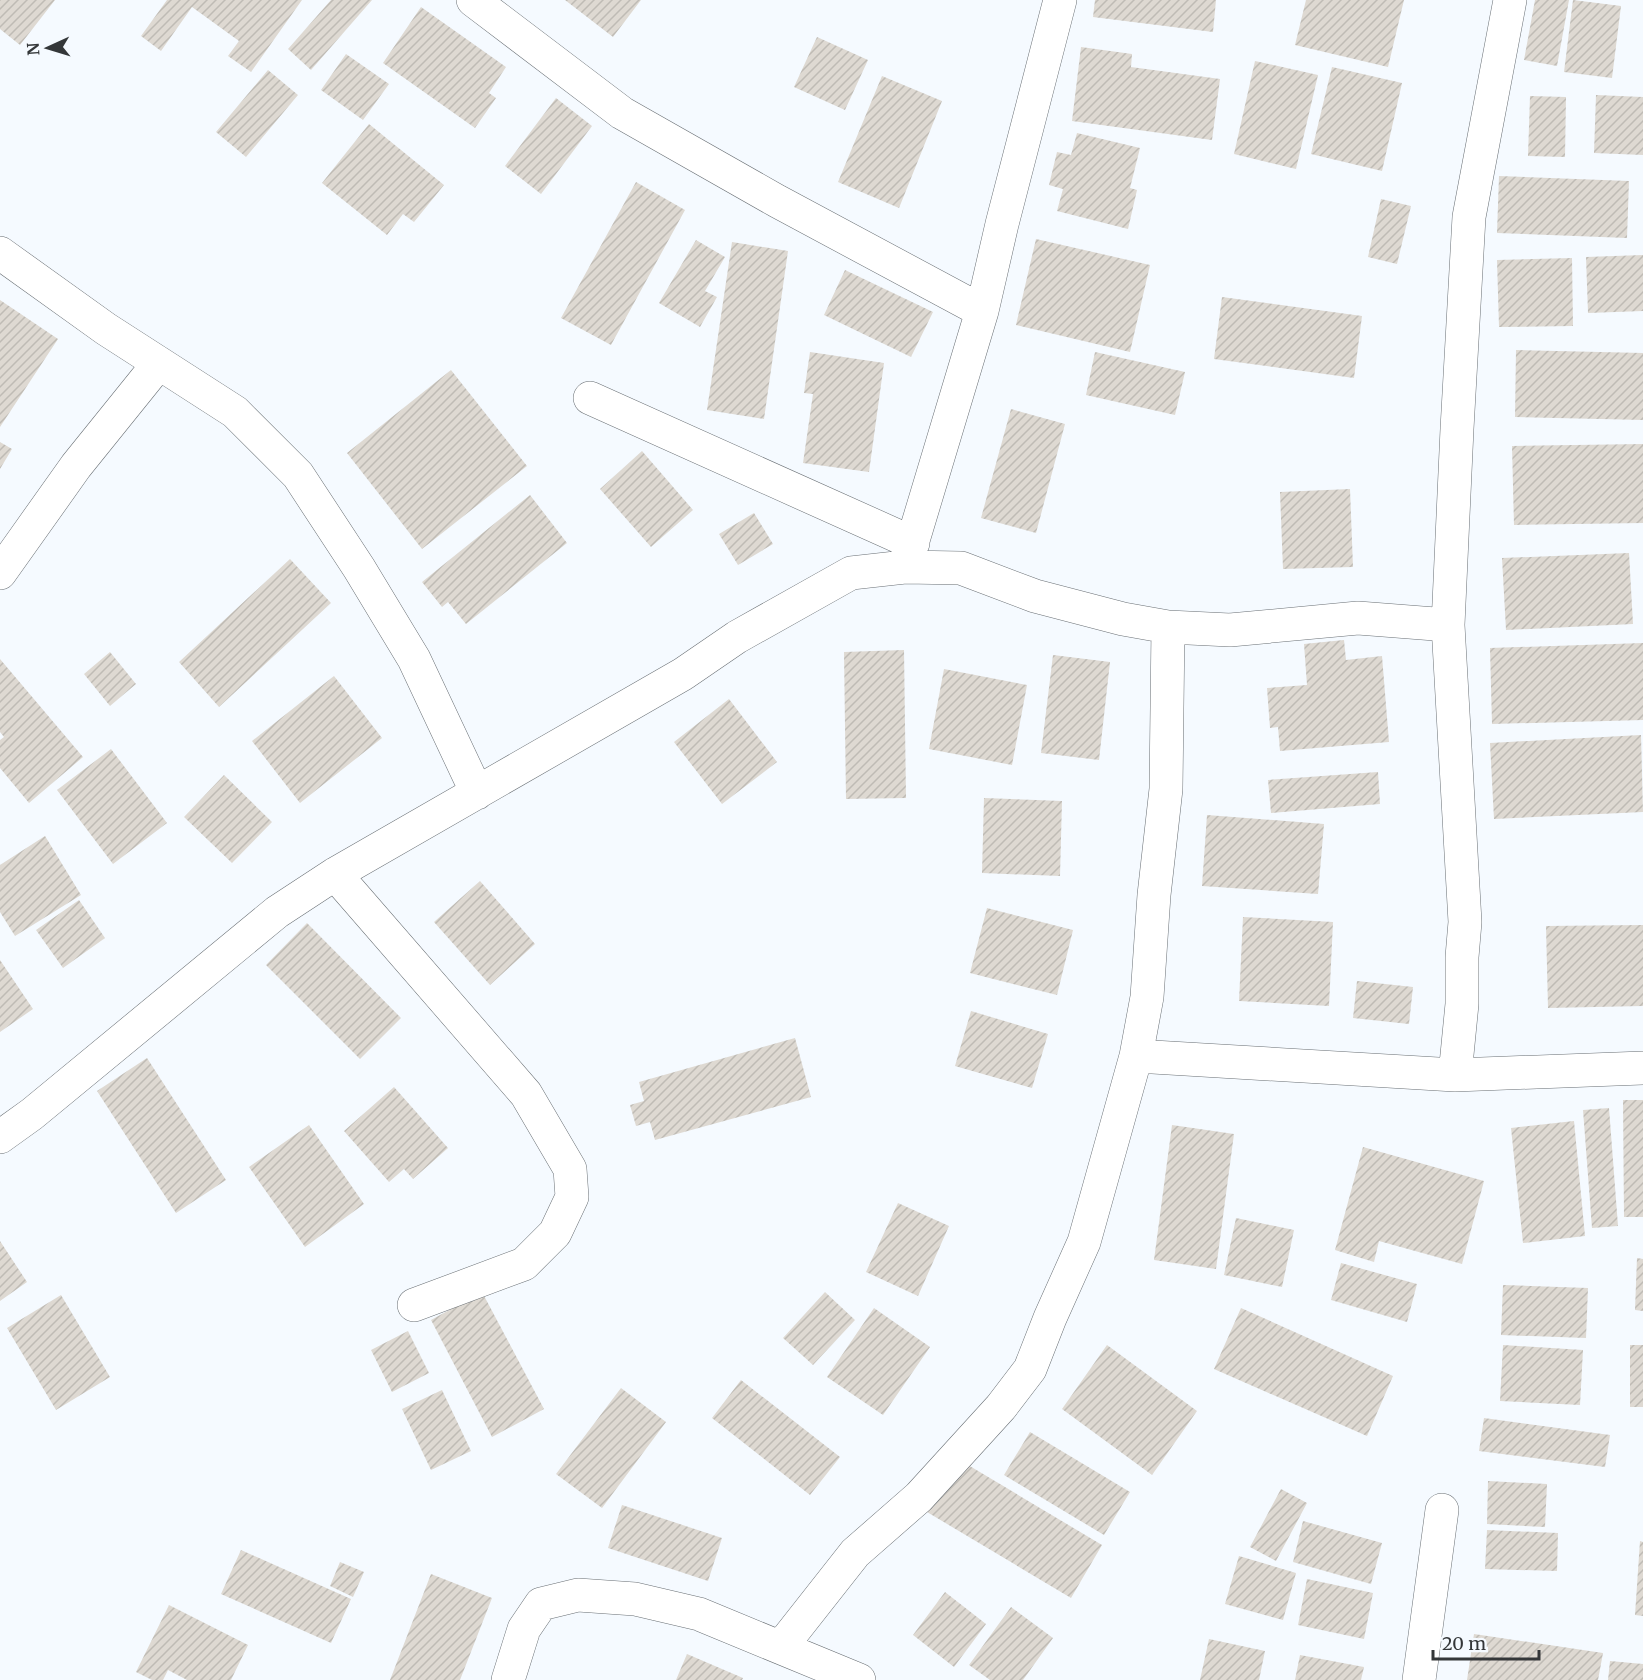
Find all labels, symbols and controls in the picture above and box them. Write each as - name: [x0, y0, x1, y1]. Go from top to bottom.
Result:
- north arrow: [18, 18, 78, 78]
- text: N: [23, 42, 43, 56]
- scale bar: [1433, 1623, 1540, 1661]
- text: 20 m: [1442, 1632, 1486, 1655]

